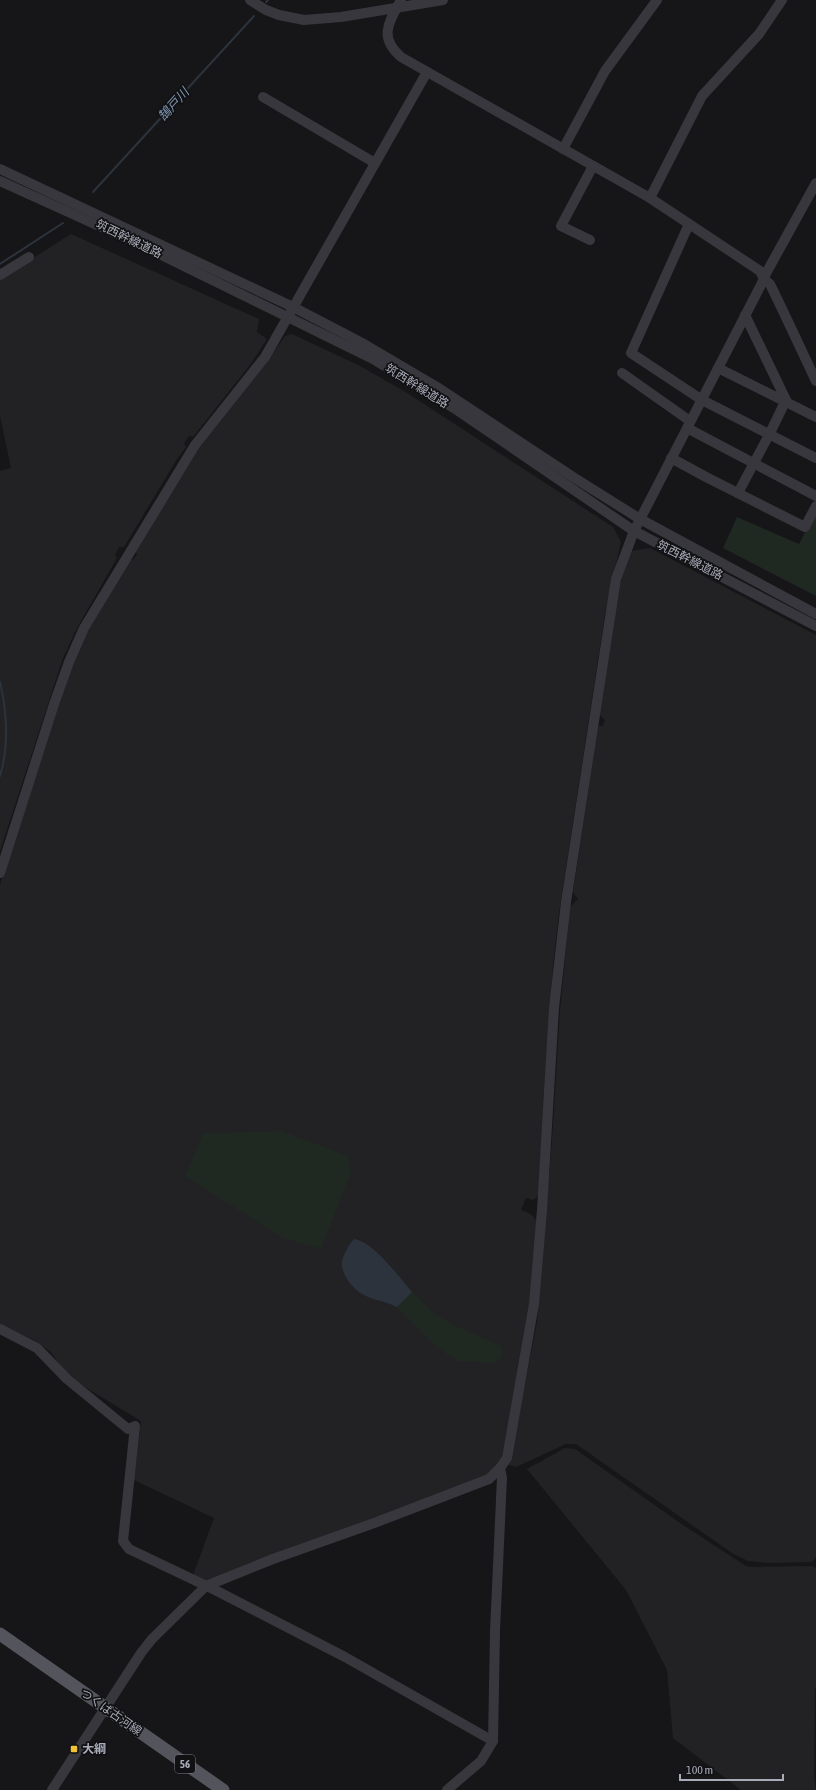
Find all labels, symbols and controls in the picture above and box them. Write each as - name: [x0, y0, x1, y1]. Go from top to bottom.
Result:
- water label: 鵠戸川: [155, 83, 193, 124]
- street label: 筑西幹線道路: [94, 217, 164, 261]
- street label: 筑西幹線道路: [383, 361, 451, 411]
- street label: 筑西幹線道路: [655, 537, 725, 583]
- street label: つくば古河線: [77, 1686, 145, 1738]
- place label: 大綱: [82, 1742, 106, 1756]
- marker: 大綱: [69, 1744, 79, 1754]
- road number: 56: [175, 1755, 195, 1773]
- scale bar: [680, 1756, 783, 1782]
- text: 100 m: [686, 1763, 713, 1777]

